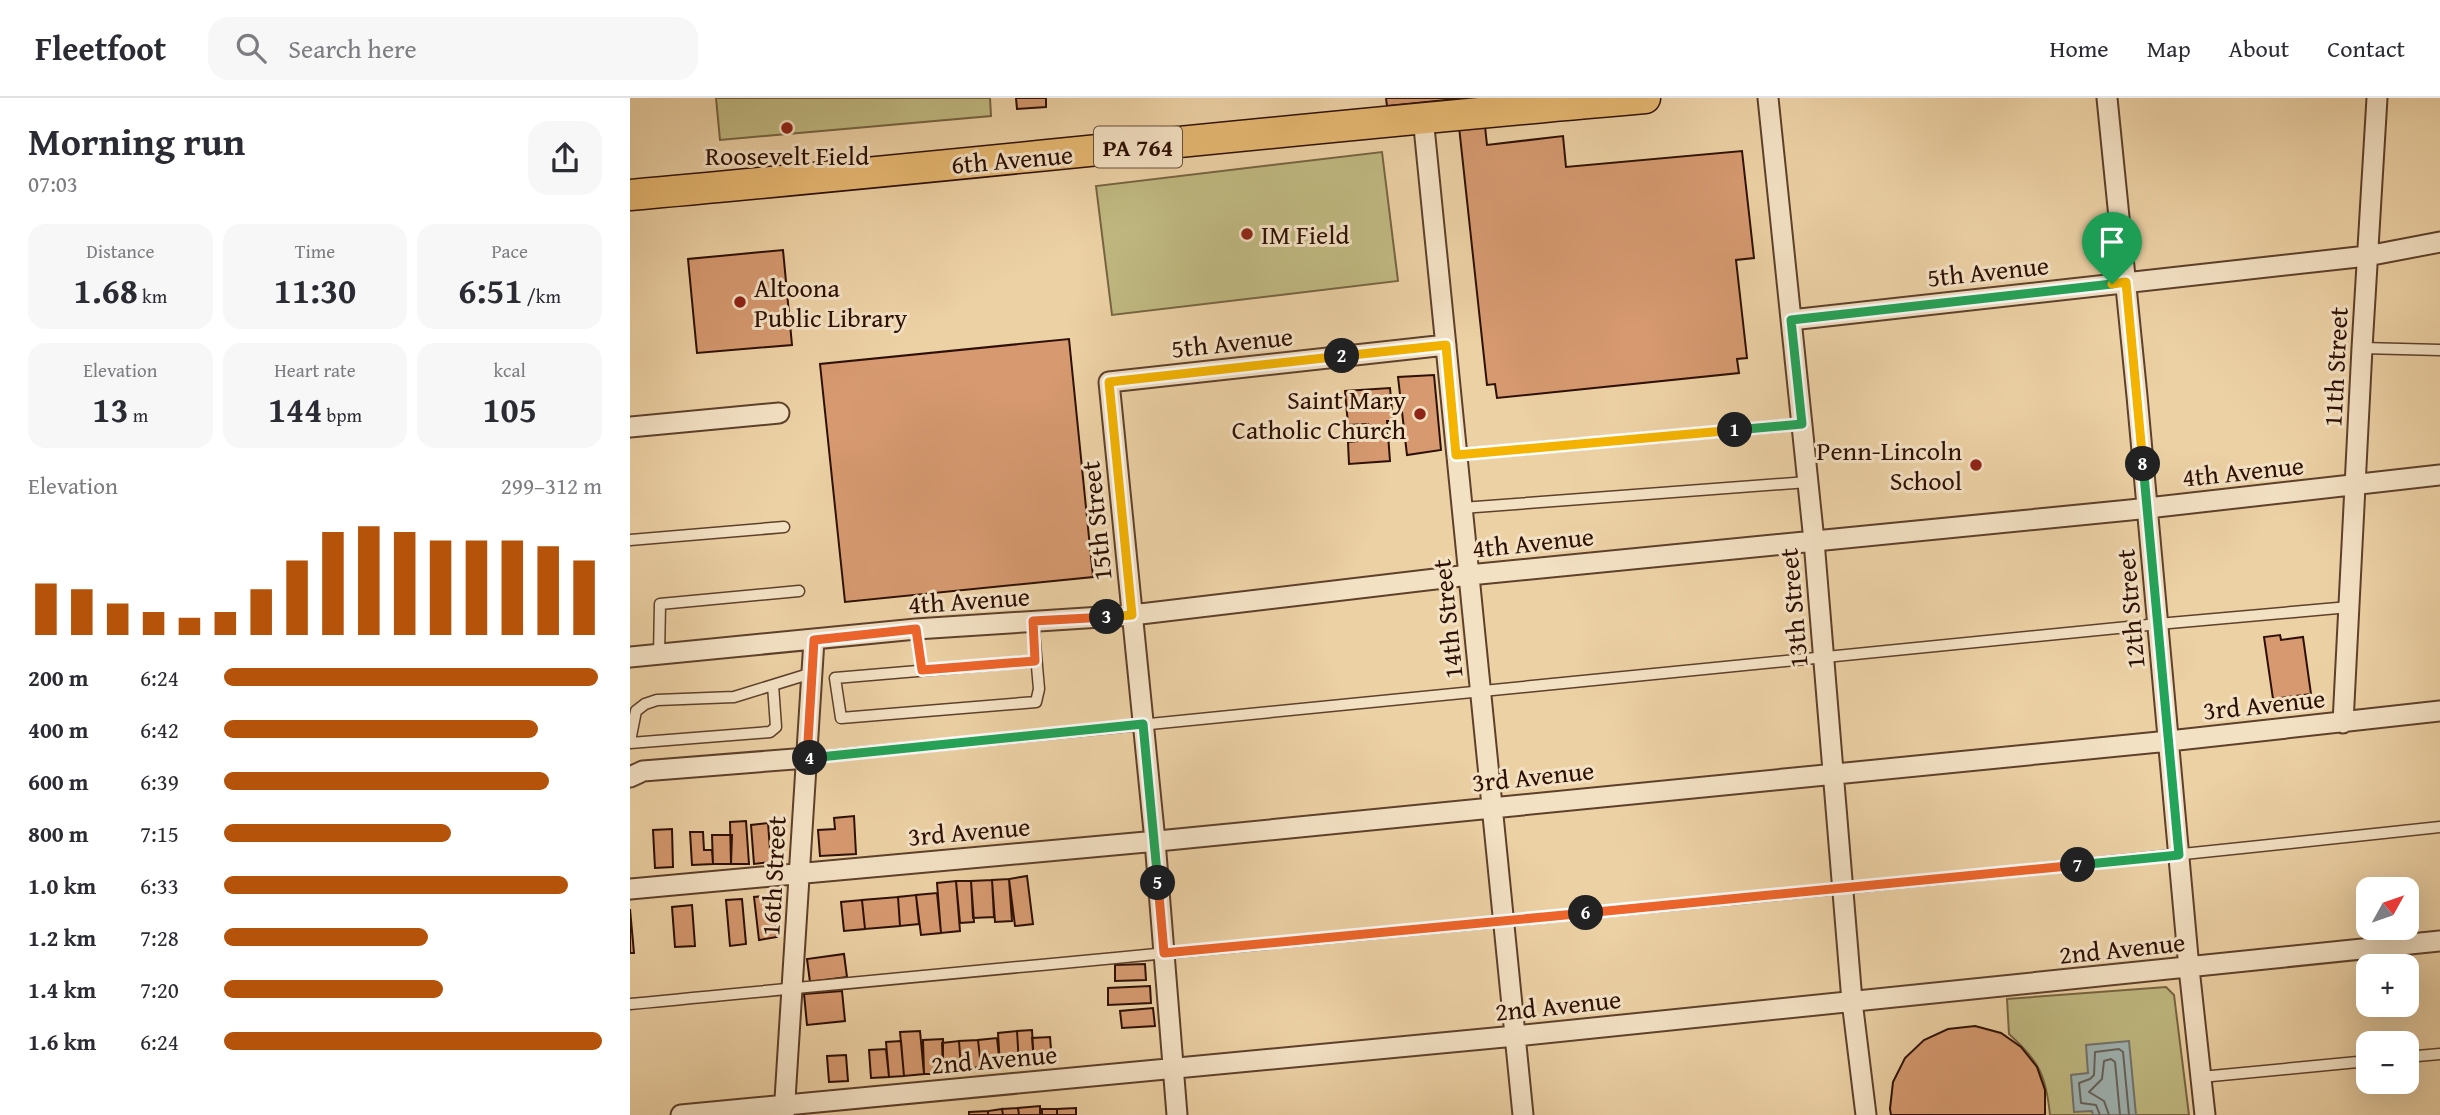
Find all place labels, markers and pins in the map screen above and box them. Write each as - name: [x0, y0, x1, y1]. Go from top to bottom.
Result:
- marker: Roosevelt Field: [779, 120, 795, 136]
- place label: Roosevelt Field: [705, 136, 869, 175]
- pin: [2082, 212, 2142, 284]
- place label: IM Field: [1261, 215, 1350, 254]
- marker: IM Field: [1239, 226, 1255, 242]
- place label: Altoona Public Library: [754, 268, 907, 337]
- marker: Altoona Public Library: [732, 294, 748, 310]
- pin: 2: [1324, 338, 1360, 374]
- place label: Saint Mary Catholic Church: [1232, 380, 1406, 449]
- marker: Saint Mary Catholic Church: [1412, 406, 1428, 422]
- pin: 1: [1718, 412, 1752, 448]
- place label: Penn-Lincoln School: [1816, 431, 1962, 500]
- pin: 8: [2126, 446, 2160, 482]
- marker: Penn-Lincoln School: [1968, 457, 1984, 473]
- pin: 3: [1090, 600, 1124, 634]
- pin: 4: [792, 740, 828, 776]
- pin: 7: [2060, 848, 2096, 882]
- pin: 5: [1140, 866, 1176, 900]
- pin: 6: [1569, 896, 1604, 930]

